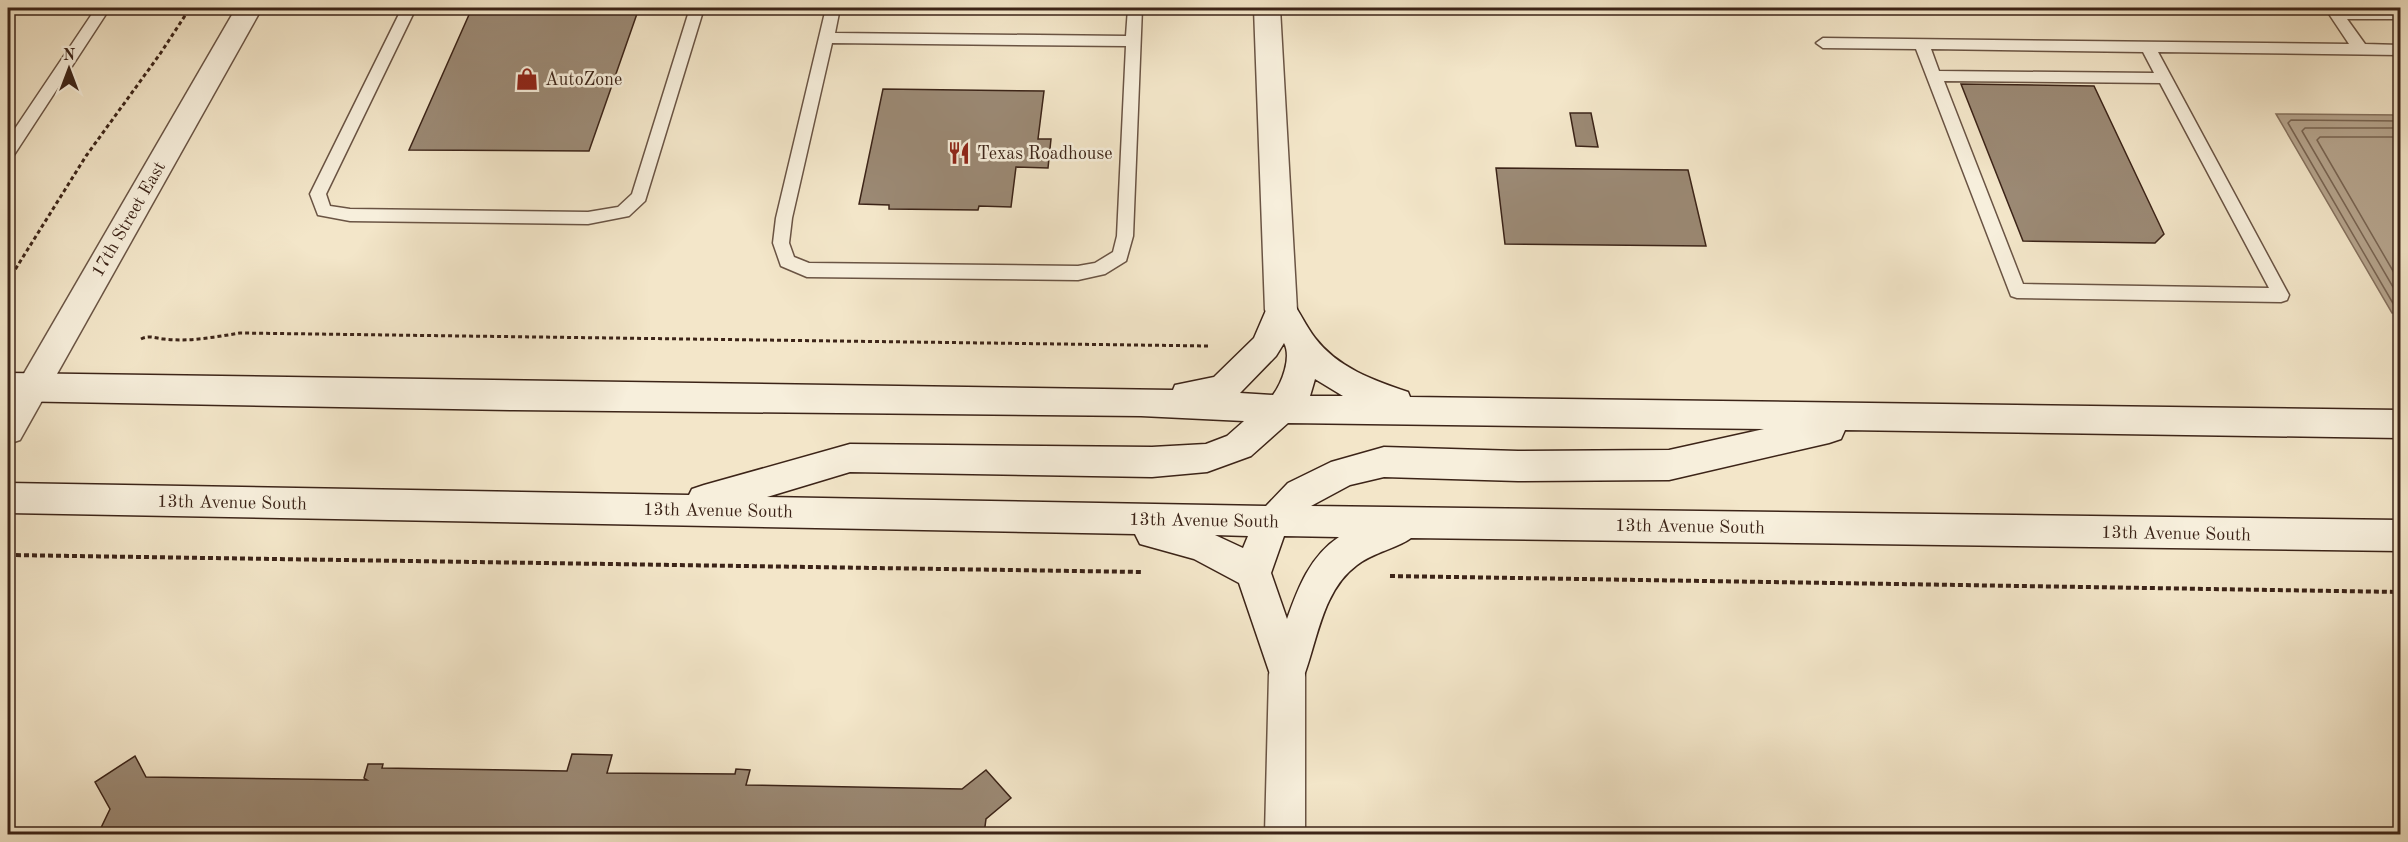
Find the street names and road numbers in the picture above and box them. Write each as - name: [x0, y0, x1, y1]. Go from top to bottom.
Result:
- street label: 17th Street East: [89, 159, 169, 280]
- street label: 13th Avenue South: [157, 493, 307, 513]
- street label: 13th Avenue South: [643, 501, 793, 521]
- street label: 13th Avenue South: [1129, 511, 1279, 531]
- street label: 13th Avenue South: [1615, 517, 1765, 537]
- street label: 13th Avenue South: [2101, 524, 2251, 544]

